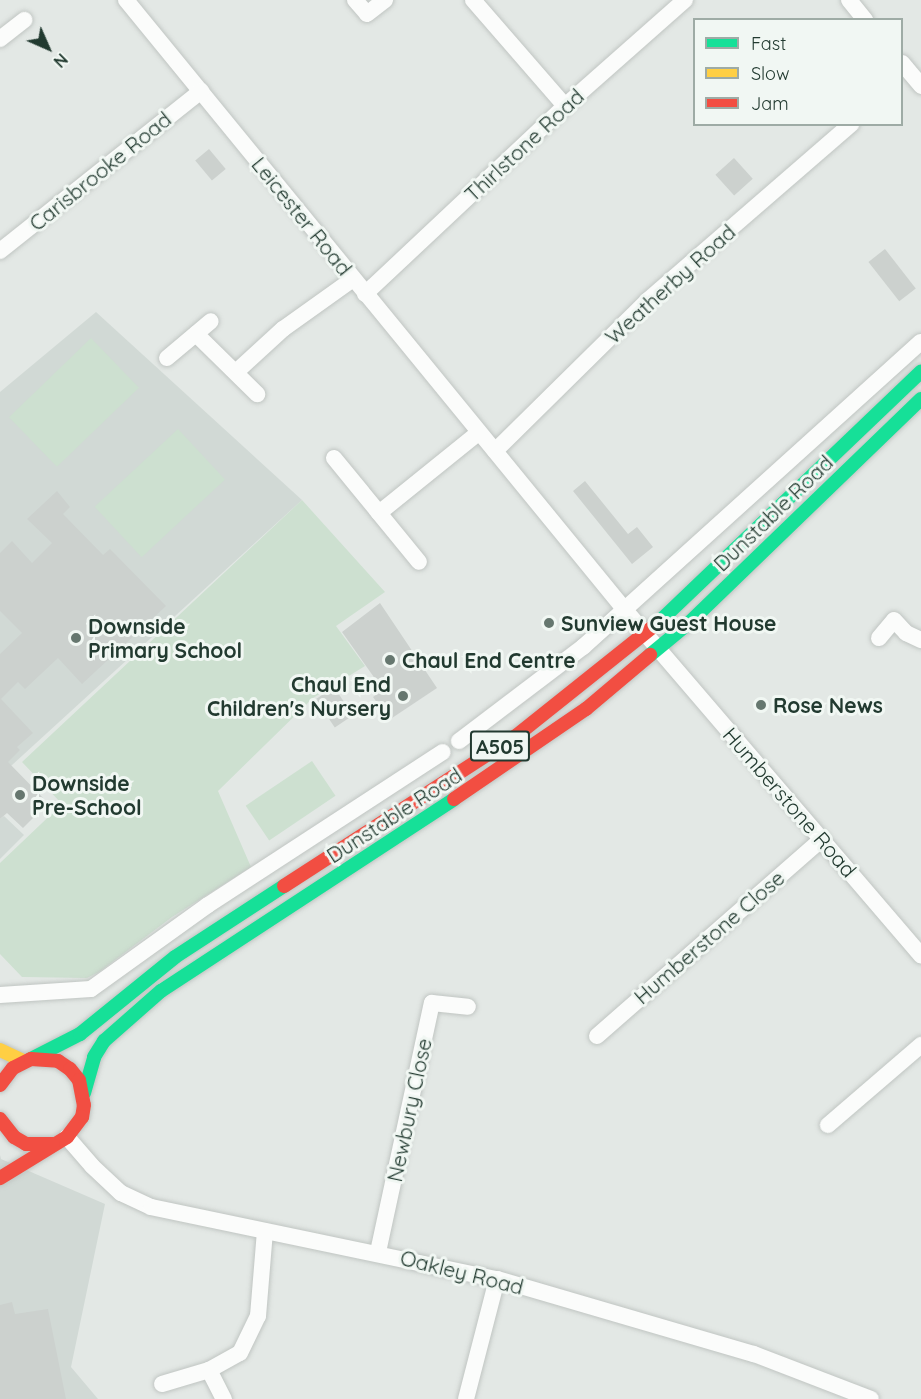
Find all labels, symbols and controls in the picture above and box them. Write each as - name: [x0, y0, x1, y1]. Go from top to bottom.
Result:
- north arrow: [18, 18, 78, 78]
- legend: [693, 18, 903, 126]
- text: Fast: [751, 32, 786, 55]
- text: N: [50, 49, 72, 72]
- text: Slow: [751, 62, 789, 85]
- street label: Thirlstone Road: [459, 83, 589, 207]
- text: Jam: [751, 92, 789, 115]
- street label: Carisbrooke Road: [24, 106, 176, 236]
- street label: Leicester Road: [247, 152, 357, 280]
- street label: Weatherby Road: [600, 219, 740, 349]
- street label: Dunstable Road: [708, 450, 838, 576]
- place label: Sunview Guest House: [561, 610, 776, 636]
- place label: Downside Primary School: [88, 613, 242, 663]
- marker: Sunview Guest House: [542, 616, 556, 630]
- marker: Downside Primary School: [69, 631, 83, 645]
- place label: Chaul End Centre: [402, 647, 576, 673]
- marker: Chaul End Centre: [383, 653, 397, 667]
- place label: Chaul End Children's Nursery: [207, 671, 391, 721]
- marker: Chaul End Children's Nursery: [396, 689, 410, 703]
- place label: Rose News: [773, 692, 883, 718]
- marker: Rose News: [754, 698, 768, 712]
- street label: Humberstone Road: [718, 722, 862, 882]
- road number: A505: [468, 729, 532, 763]
- street label: Dunstable Road: [322, 762, 466, 868]
- place label: Downside Pre-School: [32, 770, 142, 820]
- marker: Downside Pre-School: [13, 788, 27, 802]
- street label: Humberstone Close: [629, 865, 789, 1009]
- street label: Newbury Close: [381, 1036, 437, 1184]
- street label: Oakley Road: [398, 1245, 526, 1299]

